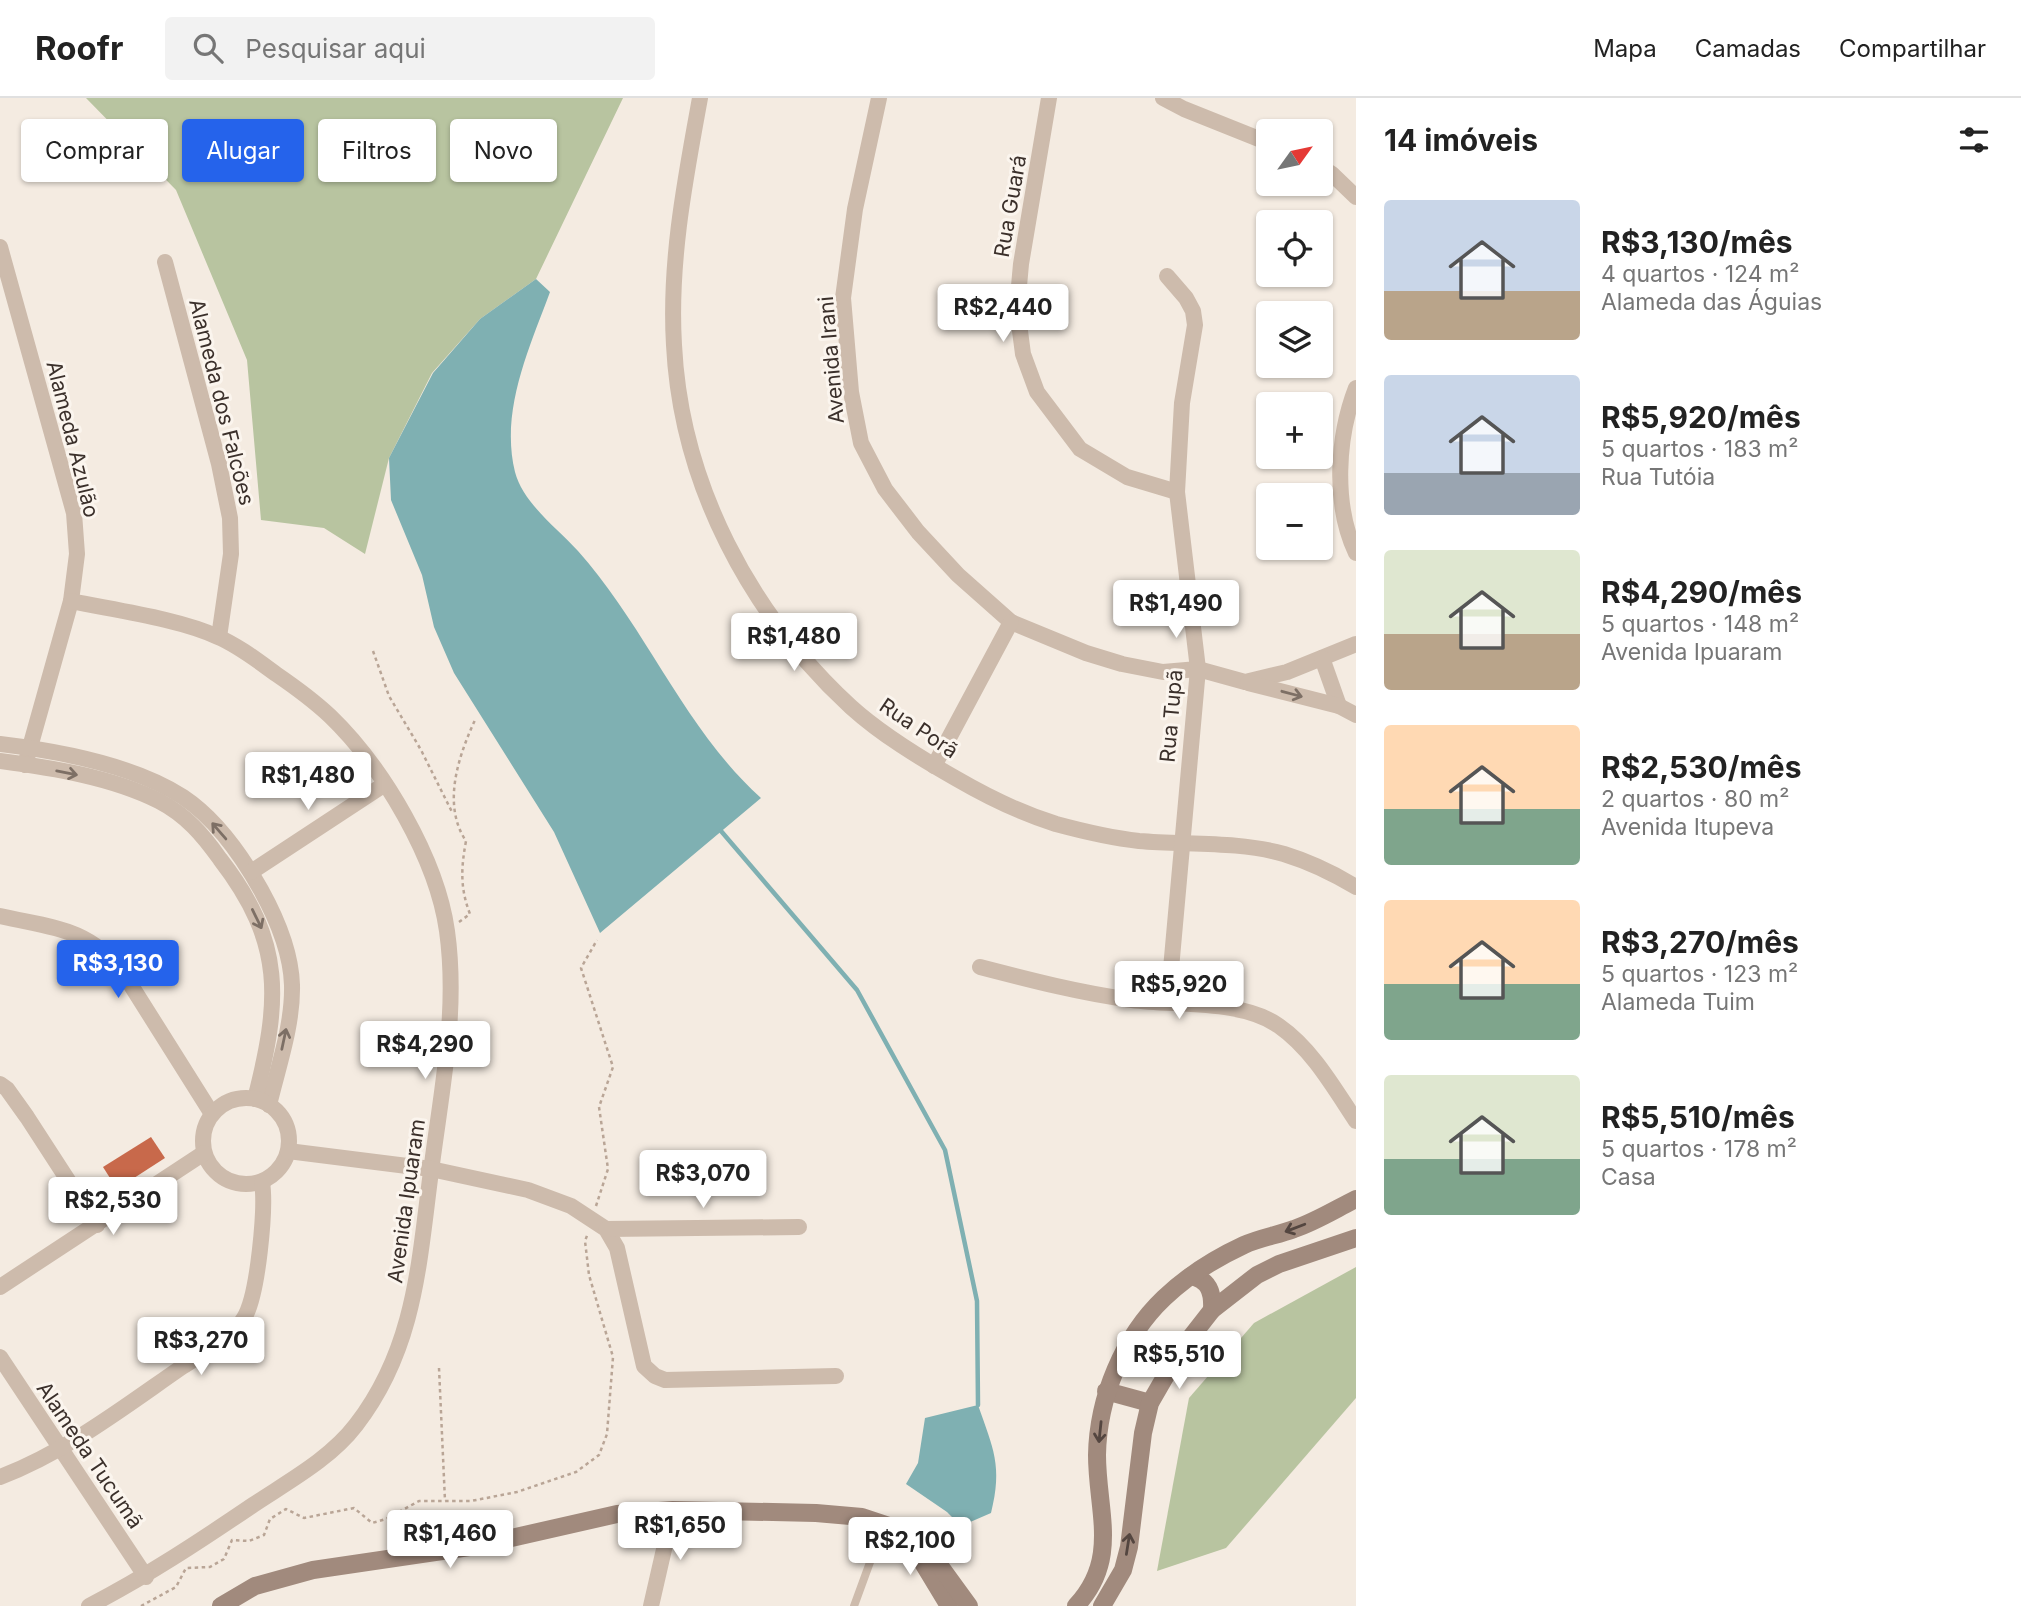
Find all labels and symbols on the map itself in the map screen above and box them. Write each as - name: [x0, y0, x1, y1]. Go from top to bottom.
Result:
- north arrow: [1256, 119, 1334, 196]
- street label: Rua Guará: [989, 153, 1031, 259]
- pin: R$2,440: [938, 285, 1068, 344]
- street label: Avenida Irani: [813, 295, 849, 425]
- street label: Alameda dos Falcões: [184, 296, 260, 508]
- street label: Alameda Azulão: [41, 358, 105, 520]
- pin: R$1,490: [1111, 580, 1241, 640]
- pin: R$1,480: [729, 614, 859, 673]
- street label: Rua Tupã: [1154, 669, 1188, 763]
- one-way arrow: [1280, 688, 1303, 701]
- street label: Rua Porã: [875, 693, 963, 763]
- pin: R$1,480: [243, 752, 373, 812]
- one-way arrow: [55, 766, 78, 780]
- one-way arrow: [211, 822, 227, 840]
- one-way arrow: [250, 908, 264, 929]
- pin: R$3,130: [53, 940, 183, 1000]
- pin: R$5,920: [1114, 962, 1244, 1021]
- pin: R$4,290: [360, 1021, 490, 1081]
- one-way arrow: [278, 1028, 292, 1051]
- street label: Avenida Ipuaram: [382, 1117, 430, 1285]
- pin: R$3,070: [638, 1150, 768, 1210]
- pin: R$2,530: [48, 1178, 178, 1237]
- one-way arrow: [1284, 1223, 1306, 1236]
- pin: R$3,270: [136, 1318, 266, 1377]
- pin: R$5,510: [1114, 1332, 1244, 1391]
- street label: Alameda Tucumã: [32, 1377, 148, 1533]
- one-way arrow: [1093, 1420, 1106, 1443]
- pin: R$1,650: [615, 1502, 745, 1562]
- pin: R$1,460: [385, 1510, 515, 1570]
- pin: R$2,100: [845, 1518, 975, 1577]
- one-way arrow: [1122, 1533, 1135, 1556]

